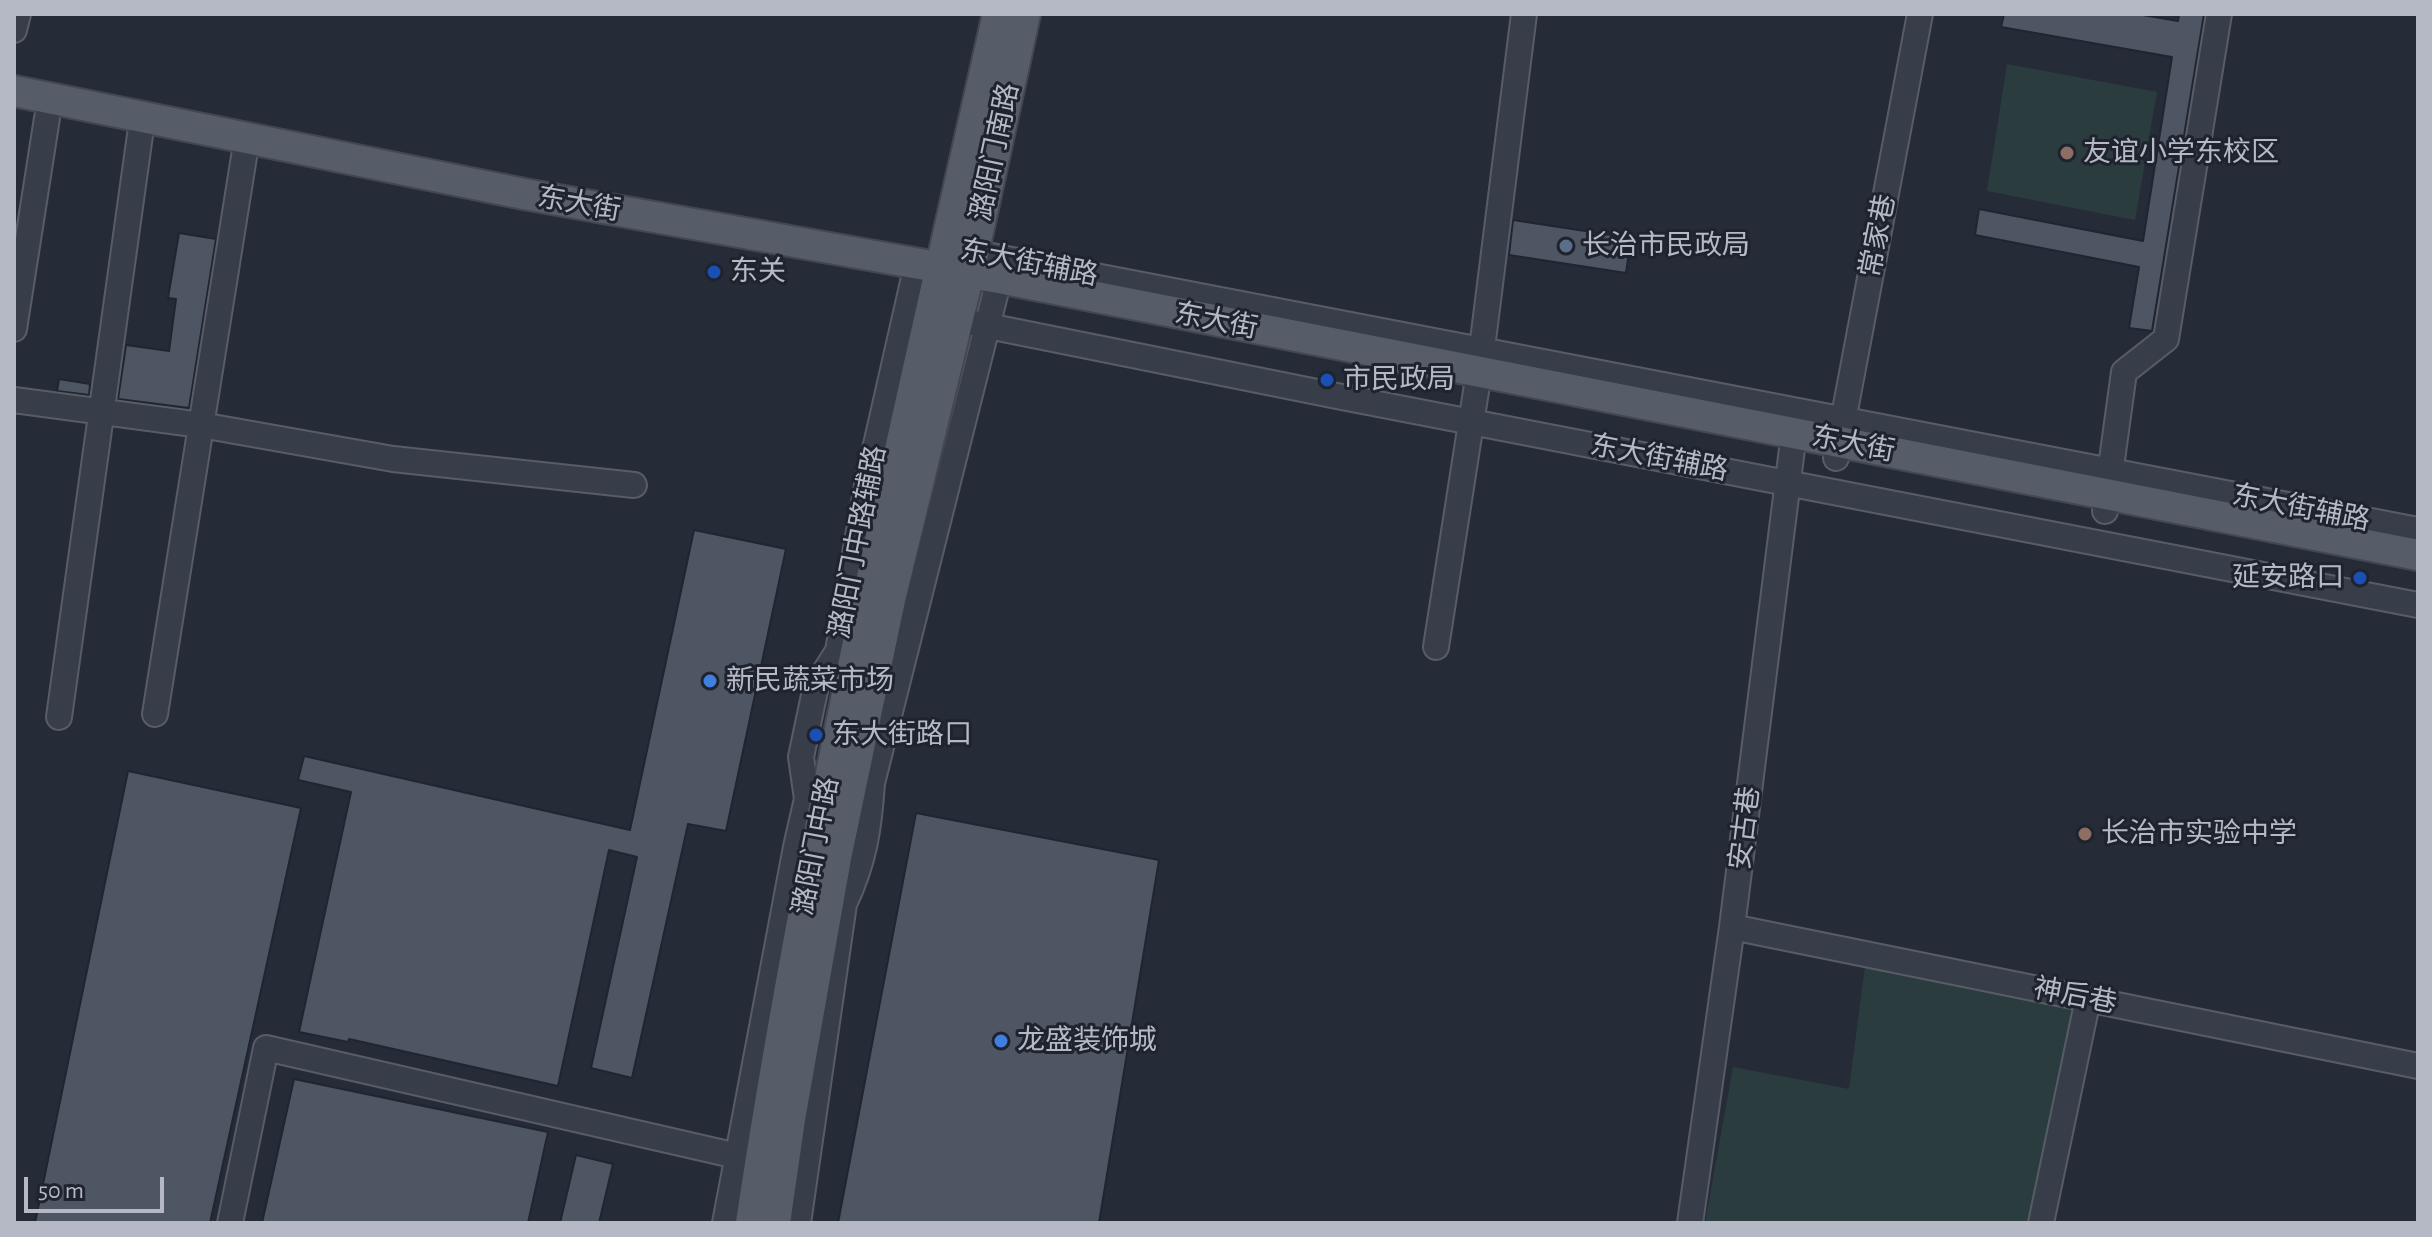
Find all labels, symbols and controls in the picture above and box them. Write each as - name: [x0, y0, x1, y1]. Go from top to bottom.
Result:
- street label: 潞阳门南路: [964, 80, 1026, 224]
- place label: 友谊小学东校区: [2083, 136, 2279, 170]
- marker: 友谊小学东校区: [2058, 144, 2076, 162]
- street label: 东大街: [535, 180, 623, 228]
- street label: 常家巷: [1853, 192, 1903, 280]
- place label: 长治市民政局: [1582, 229, 1750, 263]
- street label: 东大街辅路: [957, 233, 1101, 293]
- marker: 长治市民政局: [1557, 237, 1575, 255]
- place label: 东关: [730, 255, 786, 289]
- marker: 东关: [705, 263, 723, 281]
- street label: 东大街: [1172, 296, 1260, 346]
- place label: 市民政局: [1343, 363, 1455, 397]
- marker: 市民政局: [1318, 371, 1336, 389]
- street label: 东大街: [1809, 419, 1897, 469]
- street label: 东大街辅路: [1587, 428, 1731, 488]
- street label: 潞阳门中路辅路: [823, 443, 893, 641]
- street label: 东大街辅路: [2229, 478, 2373, 538]
- place label: 延安路口: [2232, 561, 2344, 595]
- marker: 延安路口: [2351, 569, 2369, 587]
- place label: 新民蔬菜市场: [726, 664, 894, 698]
- marker: 新民蔬菜市场: [701, 672, 719, 690]
- place label: 东大街路口: [832, 718, 972, 752]
- marker: 东大街路口: [807, 726, 825, 744]
- street label: 潞阳门中路: [786, 774, 846, 918]
- street label: 安古巷: [1723, 784, 1767, 872]
- place label: 长治市实验中学: [2101, 817, 2297, 851]
- marker: 长治市实验中学: [2076, 825, 2094, 843]
- street label: 神后巷: [2031, 971, 2119, 1021]
- place label: 龙盛装饰城: [1017, 1024, 1157, 1058]
- marker: 龙盛装饰城: [992, 1032, 1010, 1050]
- scale bar: [28, 1161, 168, 1211]
- text: 50 m: [38, 1179, 84, 1203]

